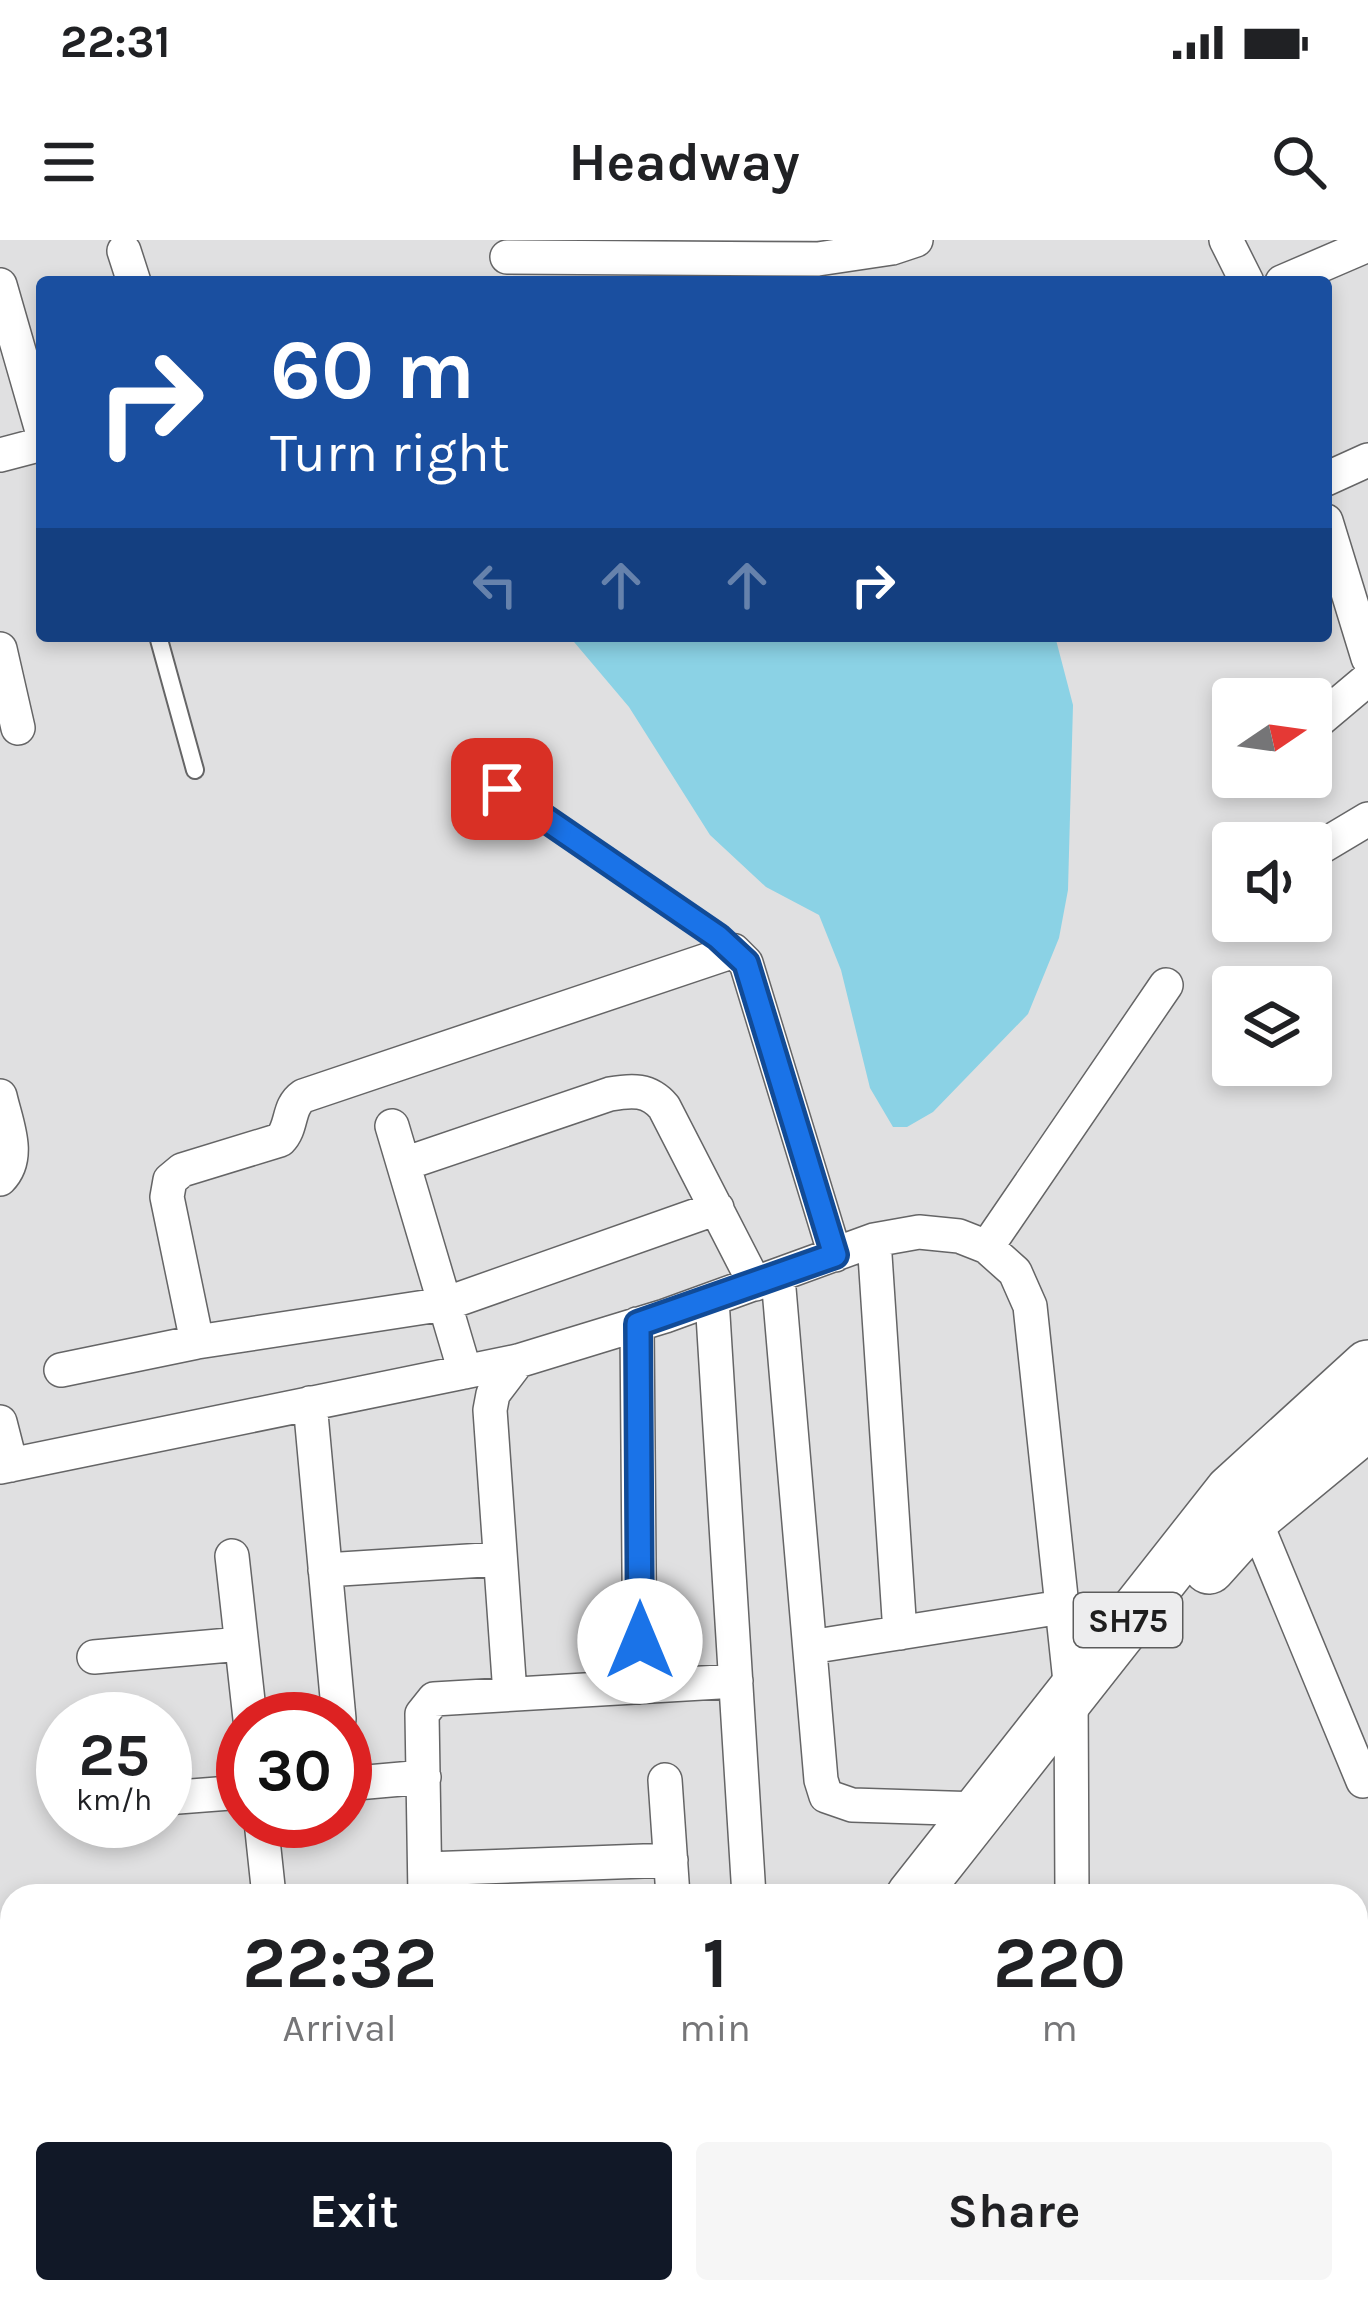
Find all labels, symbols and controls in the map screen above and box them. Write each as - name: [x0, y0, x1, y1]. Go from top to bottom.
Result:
- text: 22:31: [60, 16, 171, 68]
- icon: menu: [36, 129, 102, 195]
- icon: search: [1266, 129, 1332, 195]
- text: Headway: [568, 130, 800, 194]
- text: 60 m: [270, 321, 475, 419]
- icon: right: [72, 324, 228, 480]
- text: Turn right: [270, 421, 510, 485]
- icon: left: [462, 552, 528, 618]
- icon: ahead: [588, 552, 654, 618]
- icon: ahead: [714, 552, 780, 618]
- icon: right: [840, 552, 906, 618]
- north arrow: [1212, 678, 1332, 798]
- map controls: [1212, 678, 1332, 1086]
- pin: [451, 738, 553, 840]
- icon: arrive: [469, 756, 535, 822]
- button: sound: [1212, 822, 1332, 942]
- button: layers: [1212, 966, 1332, 1086]
- position arrow: [577, 1578, 703, 1704]
- road number: SH75: [1074, 1593, 1182, 1647]
- speed limit sign: 30: [216, 1692, 372, 1848]
- text: 25: [78, 1720, 150, 1790]
- text: km/h: [76, 1782, 152, 1818]
- text: 22:32: [242, 1921, 437, 2005]
- text: 1: [702, 1921, 728, 2005]
- text: 220: [993, 1921, 1126, 2005]
- text: Arrival: [283, 2005, 397, 2051]
- text: min: [679, 2005, 751, 2051]
- text: m: [1041, 2005, 1078, 2051]
- button: Exit: [36, 2142, 672, 2280]
- button: Share: [696, 2142, 1332, 2280]

